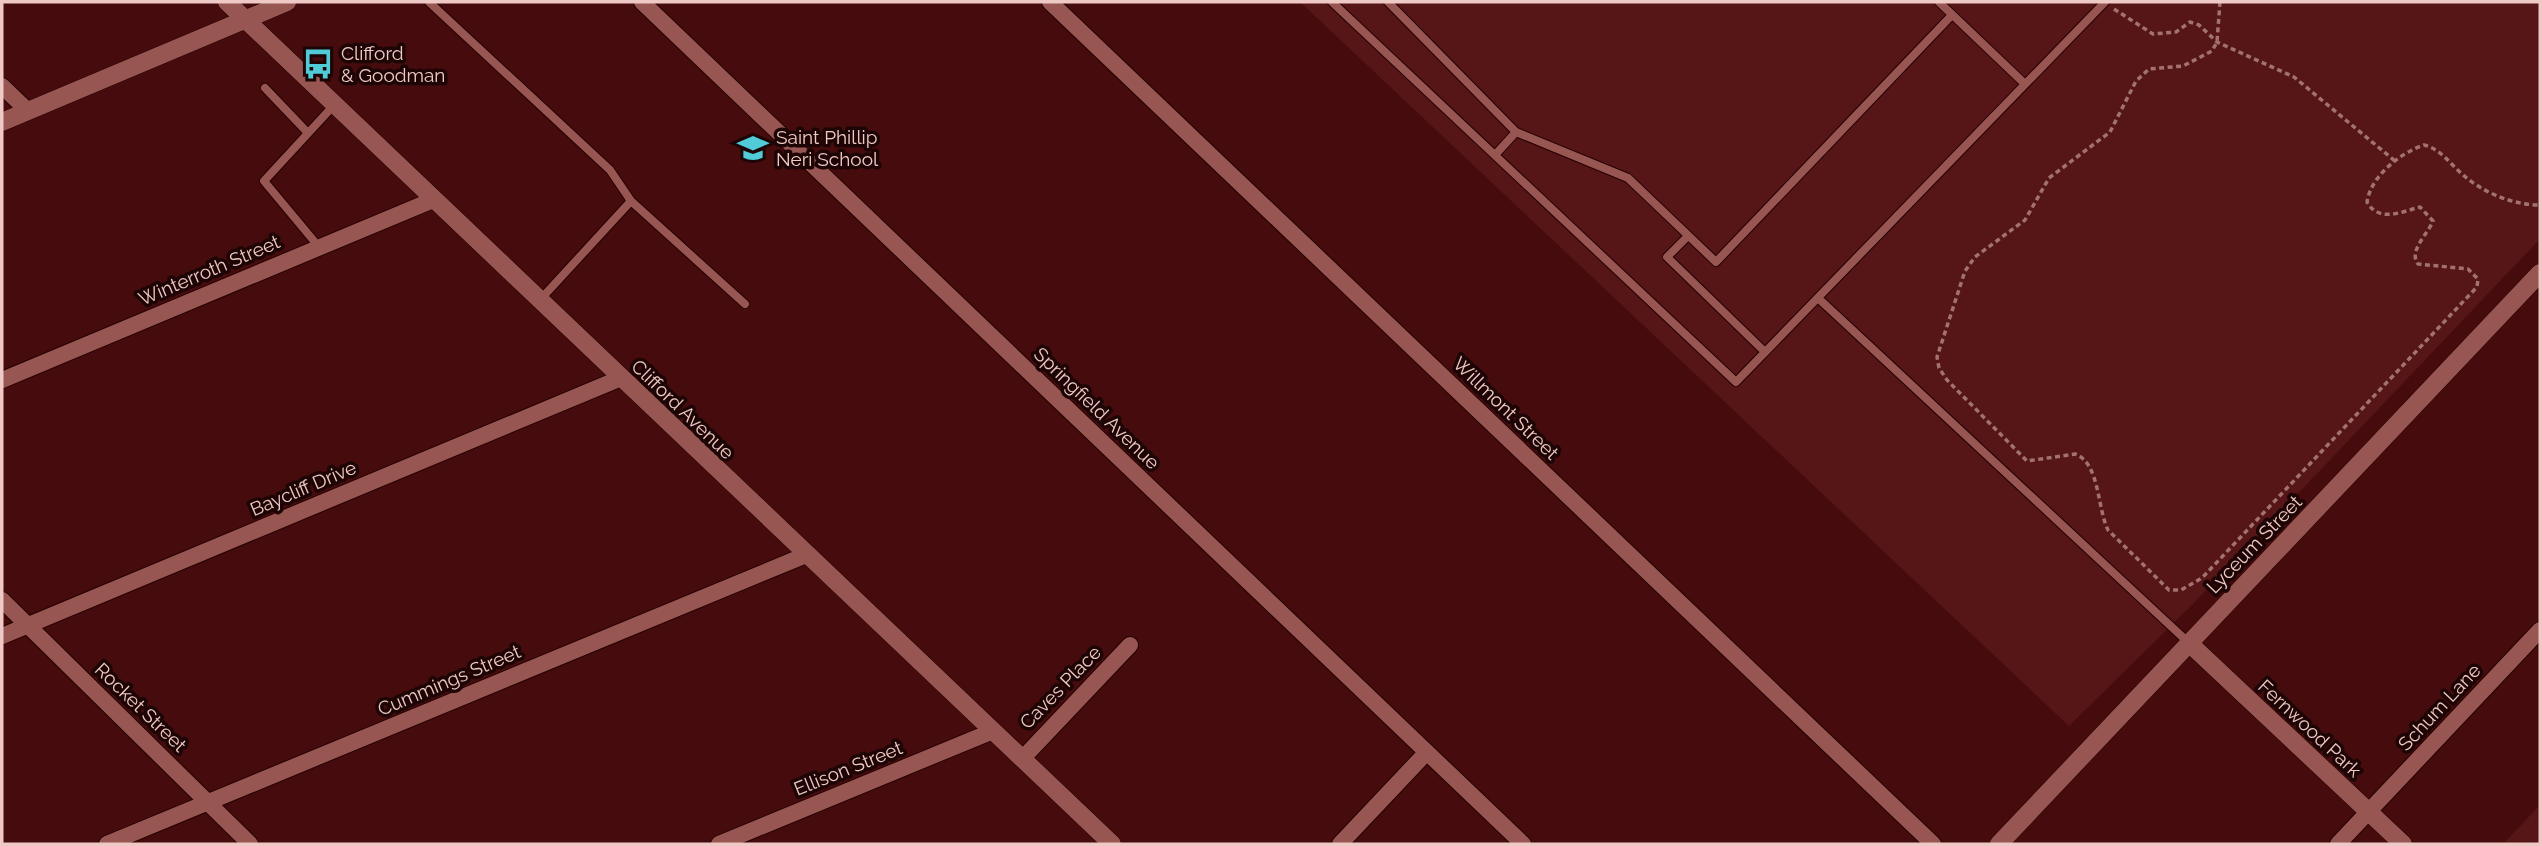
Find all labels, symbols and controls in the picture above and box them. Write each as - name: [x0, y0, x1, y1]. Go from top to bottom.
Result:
- place label: Clifford & Goodman: [341, 42, 445, 86]
- bus stop icon: Clifford & Goodman: [301, 47, 335, 81]
- place label: Saint Phillip Neri School: [776, 126, 879, 170]
- school or university icon: Saint Phillip Neri School: [736, 131, 770, 165]
- street label: Winterroth Street: [135, 230, 284, 310]
- street label: Springfield Avenue: [1030, 343, 1164, 473]
- street label: Willmont Street: [1449, 352, 1564, 464]
- street label: Clifford Avenue: [627, 355, 739, 463]
- street label: Baycliff Drive: [247, 456, 359, 520]
- street label: Lyceum Street: [2202, 490, 2307, 597]
- street label: Cummings Street: [374, 640, 524, 720]
- street label: Caves Place: [1015, 641, 1105, 733]
- street label: Rocket Street: [91, 658, 192, 756]
- street label: Schum Lane: [2393, 659, 2485, 755]
- street label: Fernwood Park: [2254, 675, 2366, 781]
- street label: Ellison Street: [791, 736, 906, 800]

